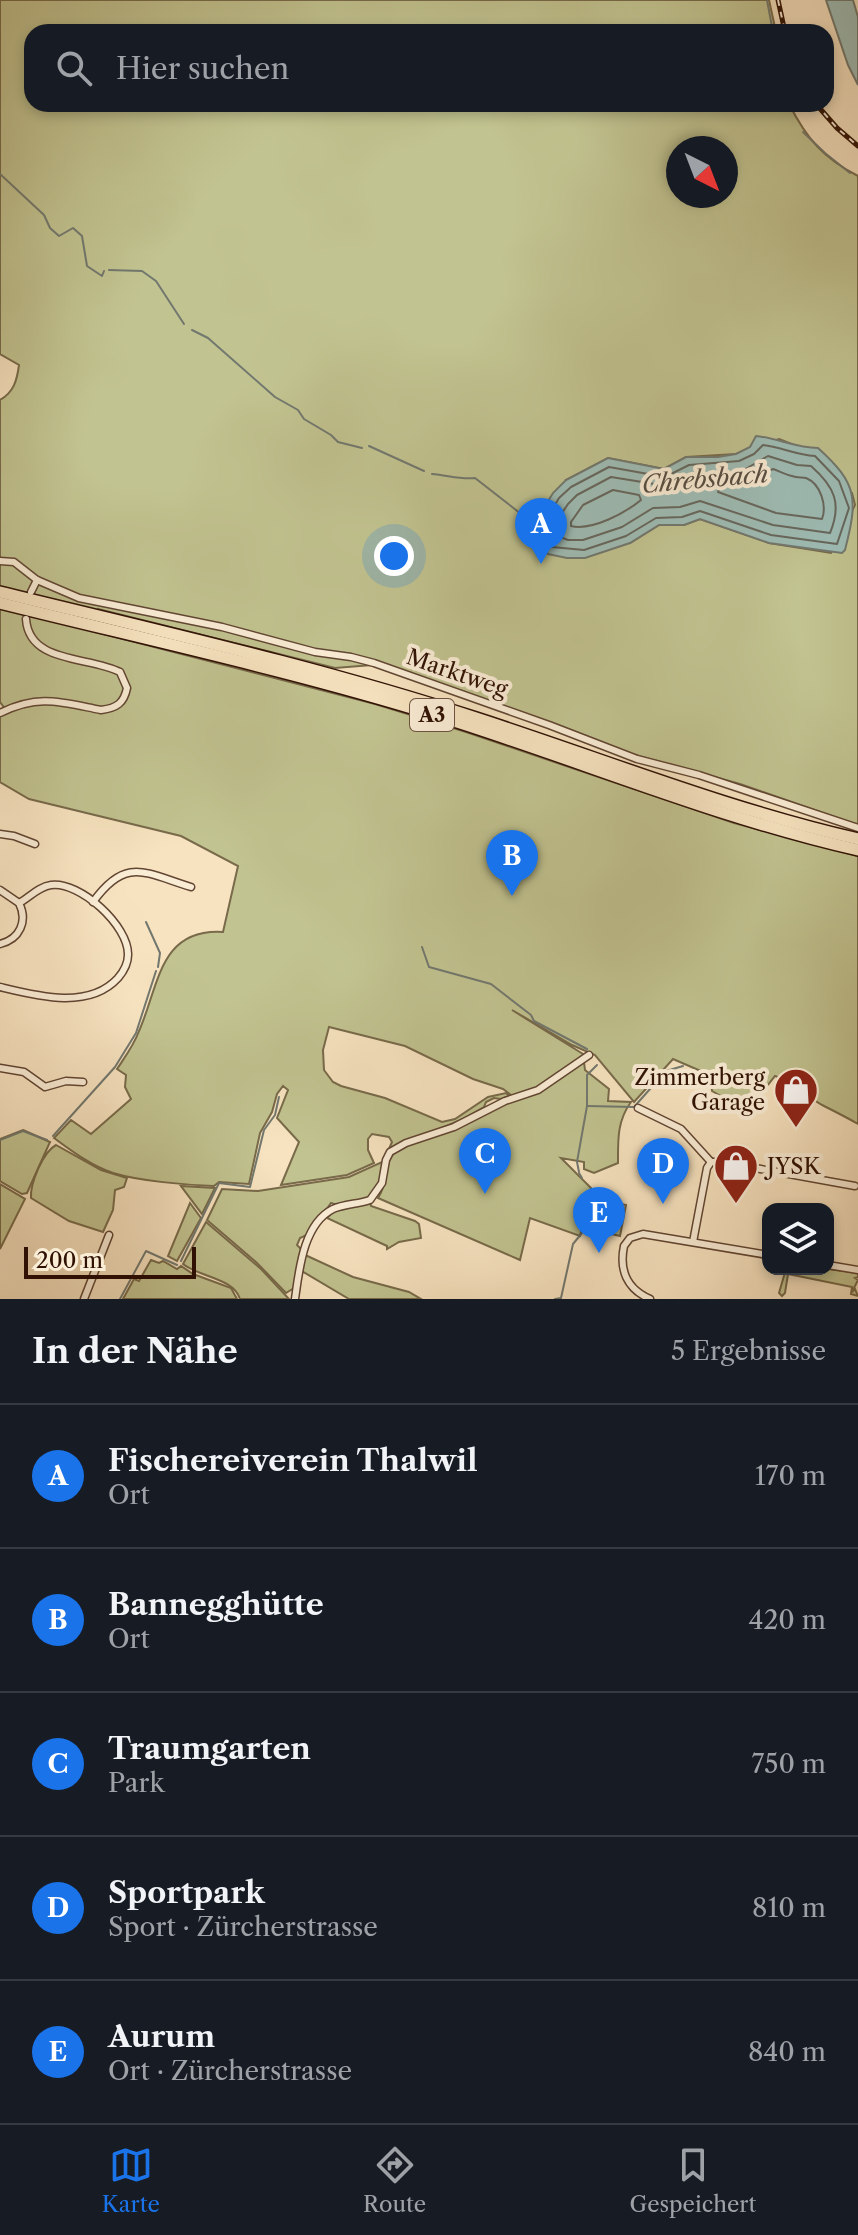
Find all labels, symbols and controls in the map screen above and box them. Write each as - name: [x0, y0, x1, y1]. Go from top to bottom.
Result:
- search box: [24, 24, 834, 112]
- icon: search: [52, 46, 96, 90]
- text: Hier suchen: [116, 50, 289, 87]
- north arrow: [666, 136, 738, 208]
- water label: Chrebsbach: [641, 459, 769, 499]
- pin: A: [515, 498, 567, 564]
- your location: [374, 536, 414, 576]
- street label: Marktweg: [403, 643, 511, 703]
- road number: A3: [410, 699, 454, 731]
- pin: B: [486, 830, 538, 896]
- place label: Zimmerberg Garage: [635, 1064, 765, 1116]
- shop icon: Zimmerberg Garage: [772, 1066, 820, 1129]
- pin: C: [459, 1128, 511, 1194]
- pin: D: [637, 1138, 689, 1204]
- shop icon: JYSK: [712, 1142, 760, 1205]
- place label: JYSK: [764, 1153, 821, 1180]
- pin: E: [573, 1187, 625, 1253]
- map controls: [762, 1203, 834, 1275]
- button: layers: [762, 1203, 834, 1275]
- scale bar: [24, 1243, 196, 1279]
- text: 200 m: [36, 1247, 103, 1274]
- text: In der Nähe: [32, 1330, 238, 1372]
- text: 5 Ergebnisse: [671, 1335, 826, 1367]
- text: Fischereiverein Thalwil: [108, 1442, 478, 1479]
- text: A: [48, 1460, 68, 1492]
- text: 170 m: [755, 1460, 826, 1492]
- text: Ort: [108, 1479, 150, 1511]
- text: Bannegghütte: [108, 1586, 324, 1623]
- text: B: [48, 1604, 68, 1636]
- text: 420 m: [748, 1604, 826, 1636]
- text: Ort: [108, 1623, 150, 1655]
- text: Traumgarten: [108, 1730, 311, 1767]
- text: C: [48, 1748, 68, 1780]
- text: 750 m: [751, 1748, 826, 1780]
- text: Park: [108, 1767, 165, 1799]
- text: Sportpark: [108, 1874, 265, 1911]
- text: D: [47, 1892, 69, 1924]
- text: 810 m: [752, 1892, 826, 1924]
- text: Sport · Zürcherstrasse: [108, 1911, 378, 1943]
- text: Aurum: [108, 2018, 215, 2055]
- text: E: [49, 2036, 67, 2068]
- text: 840 m: [748, 2036, 826, 2068]
- text: Ort · Zürcherstrasse: [108, 2055, 352, 2087]
- tab: Karte: [102, 2143, 160, 2218]
- tab: Route: [363, 2143, 426, 2218]
- tab: Gespeichert: [629, 2143, 756, 2218]

